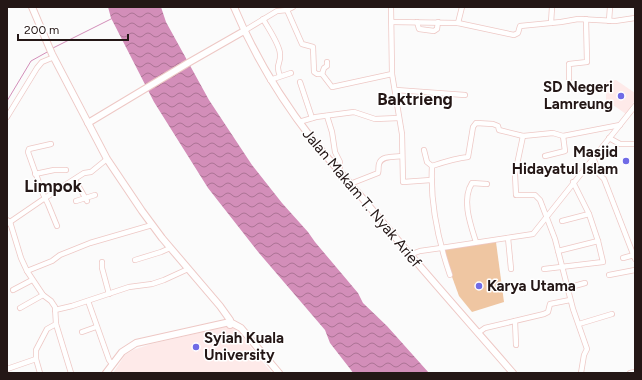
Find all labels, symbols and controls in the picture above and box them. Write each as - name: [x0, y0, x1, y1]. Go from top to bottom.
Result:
- scale bar: [18, 16, 128, 42]
- text: 200 m: [24, 23, 59, 37]
- place label: SD Negeri Lamreung: [543, 78, 613, 113]
- district label: Baktrieng: [377, 89, 453, 109]
- marker: SD Negeri Lamreung: [616, 91, 626, 101]
- street label: Jalan Makam T. Nyak Arief: [299, 125, 426, 271]
- place label: Masjid Hidayatul Islam: [512, 143, 618, 178]
- marker: Masjid Hidayatul Islam: [621, 156, 631, 166]
- district label: Limpok: [24, 176, 83, 196]
- place label: Karya Utama: [487, 277, 576, 295]
- marker: Karya Utama: [474, 281, 484, 291]
- place label: Syiah Kuala University: [204, 329, 284, 364]
- marker: Syiah Kuala University: [191, 342, 201, 352]

